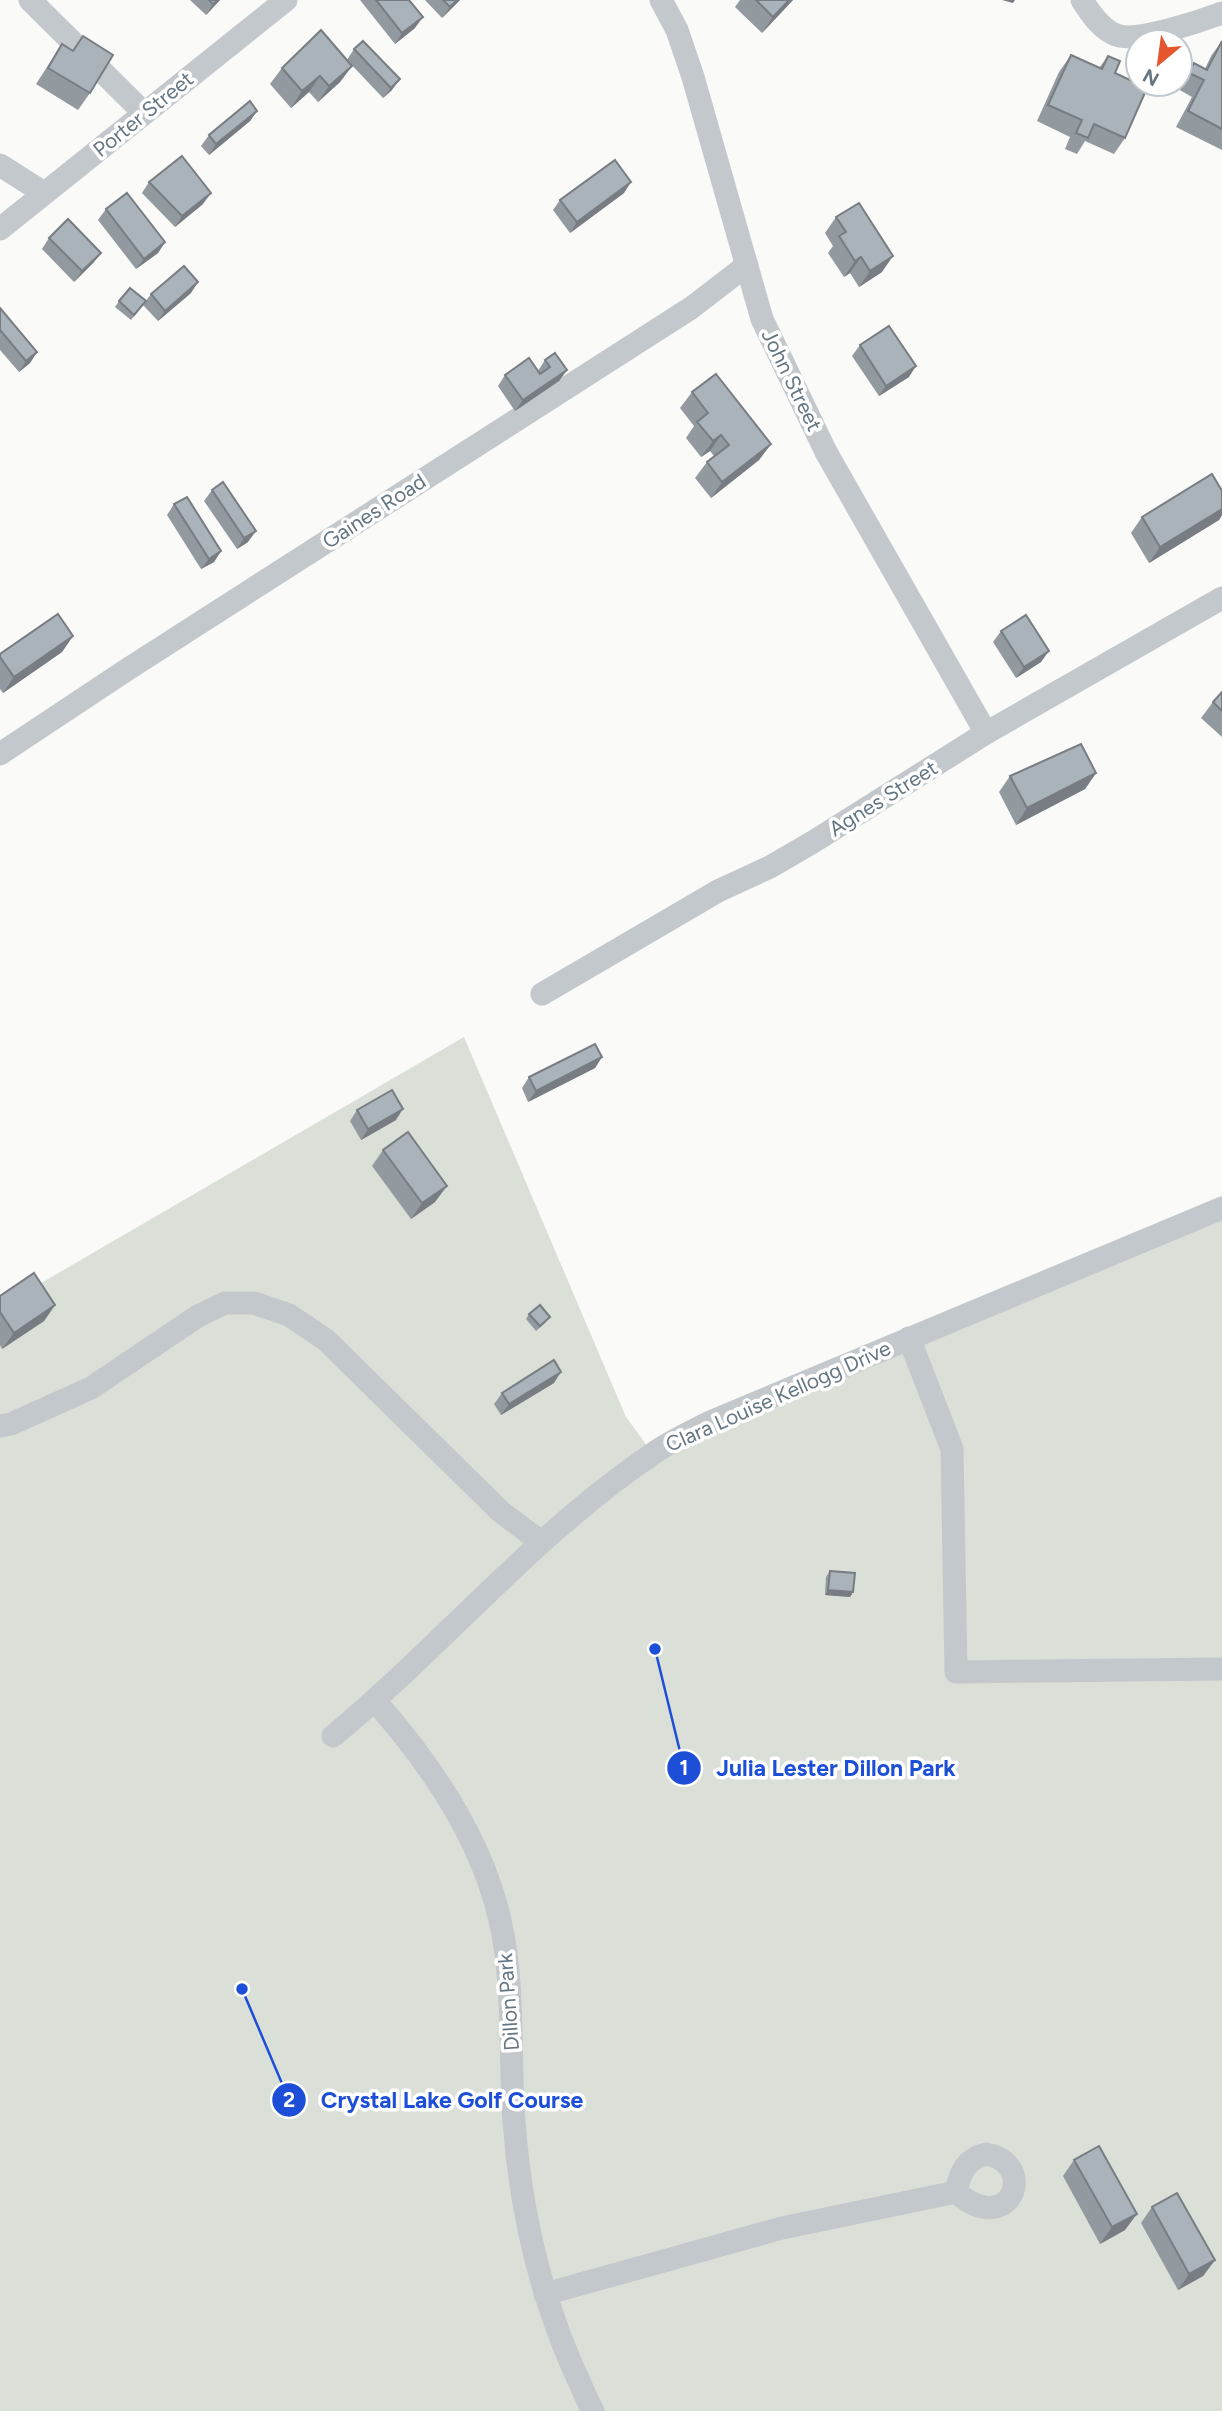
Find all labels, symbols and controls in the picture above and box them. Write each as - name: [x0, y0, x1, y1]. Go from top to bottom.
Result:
- north arrow: [1124, 28, 1194, 98]
- text: N: [1139, 64, 1163, 91]
- street label: Porter Street: [88, 66, 198, 162]
- street label: John Street: [757, 325, 827, 435]
- street label: Gaines Road: [318, 468, 430, 554]
- street label: Agnes Street: [824, 755, 942, 841]
- street label: Clara Louise Kellogg Drive: [662, 1335, 894, 1457]
- callout: Julia Lester Dillon Park: [667, 1746, 969, 1790]
- text: Julia Lester Dillon Park: [716, 1754, 956, 1782]
- text: 1: [680, 1755, 688, 1780]
- street label: Dillon Park: [492, 1952, 524, 2052]
- callout: Crystal Lake Golf Course: [272, 2078, 597, 2122]
- text: Crystal Lake Golf Course: [321, 2086, 583, 2114]
- text: 2: [283, 2087, 295, 2112]

